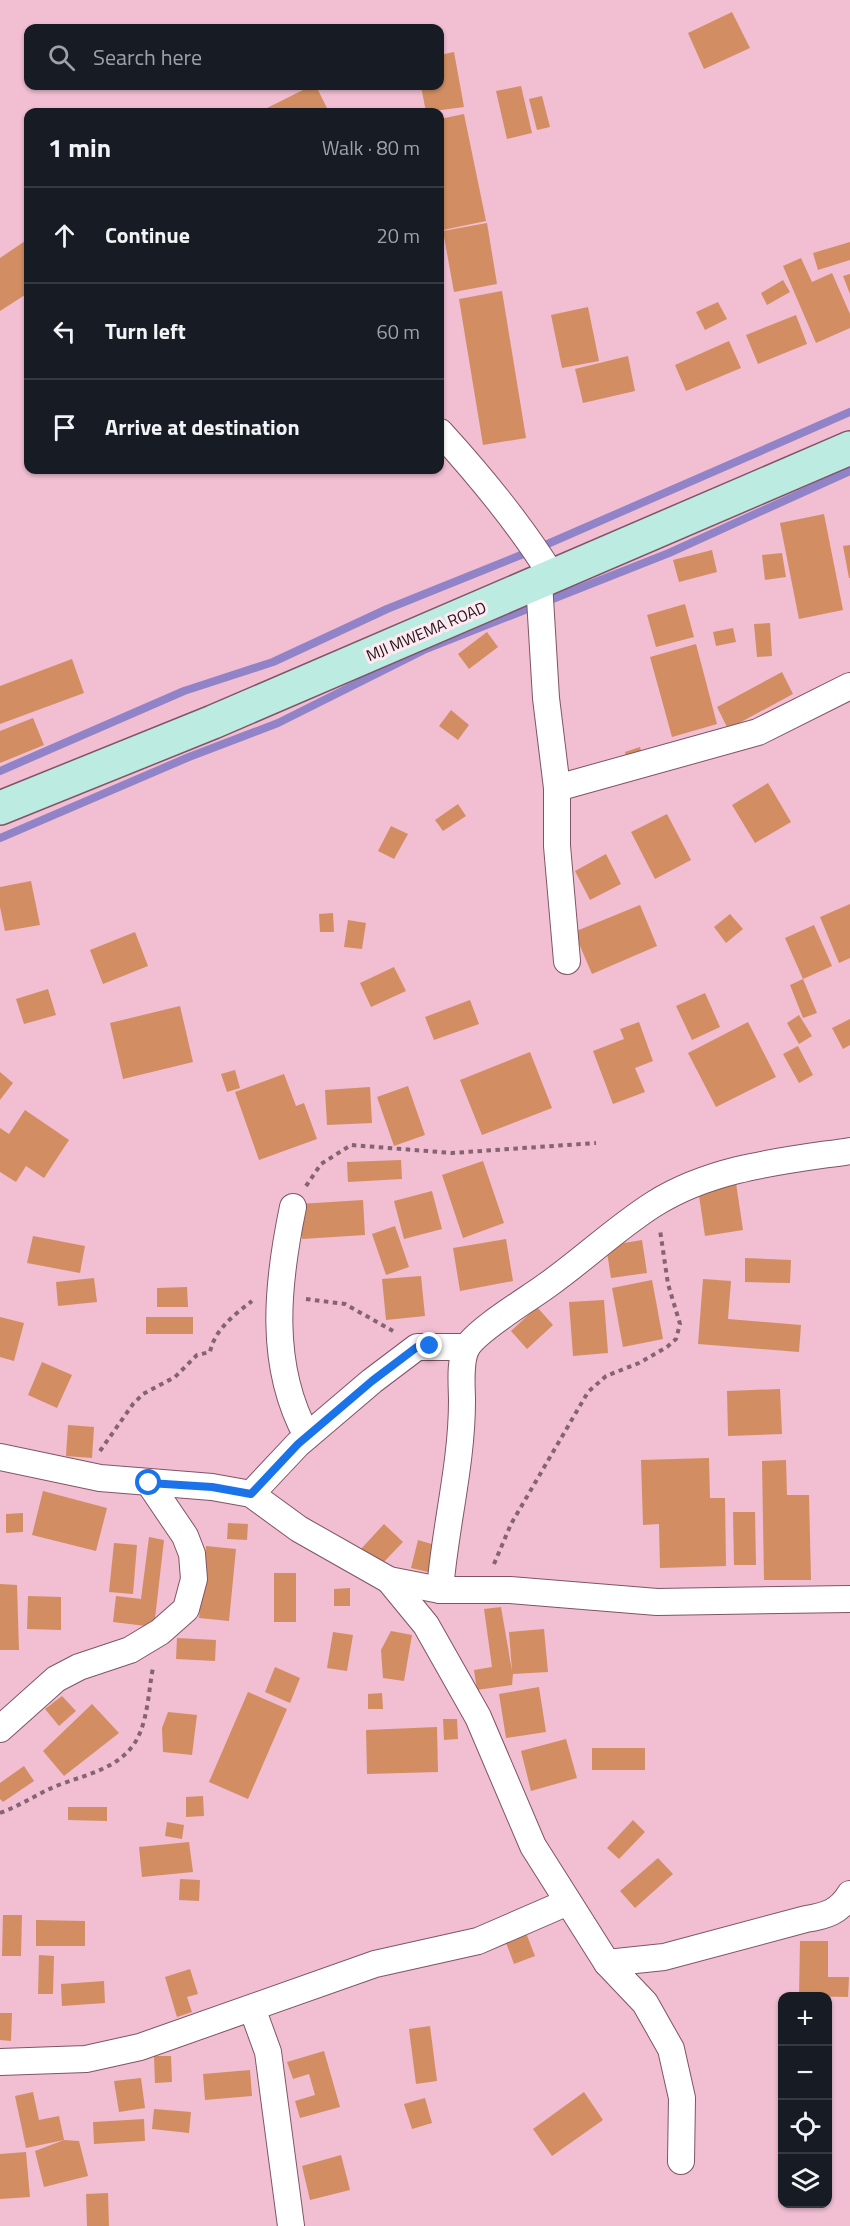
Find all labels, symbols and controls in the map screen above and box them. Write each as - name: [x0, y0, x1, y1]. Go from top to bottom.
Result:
- search box: [24, 24, 444, 90]
- text: Search here: [93, 40, 202, 74]
- icon: search: [45, 41, 78, 74]
- text: 1 min: [48, 128, 111, 167]
- text: Walk · 80 m: [322, 132, 420, 163]
- text: Continue: [105, 218, 190, 252]
- icon: ahead: [48, 219, 81, 252]
- text: 20 m: [376, 220, 420, 251]
- text: Turn left: [105, 314, 186, 348]
- icon: left: [48, 315, 81, 348]
- text: 60 m: [376, 316, 420, 347]
- text: Arrive at destination: [105, 410, 300, 444]
- icon: arrive: [48, 411, 81, 444]
- street label: MJI MWEMA ROAD: [362, 595, 490, 667]
- route end: [416, 1332, 442, 1358]
- route start: [135, 1469, 161, 1495]
- map controls: [778, 1992, 832, 2208]
- button: +: [778, 1992, 832, 2046]
- button: −: [778, 2046, 832, 2100]
- button: locate: [778, 2100, 832, 2154]
- button: layers: [778, 2154, 832, 2208]

